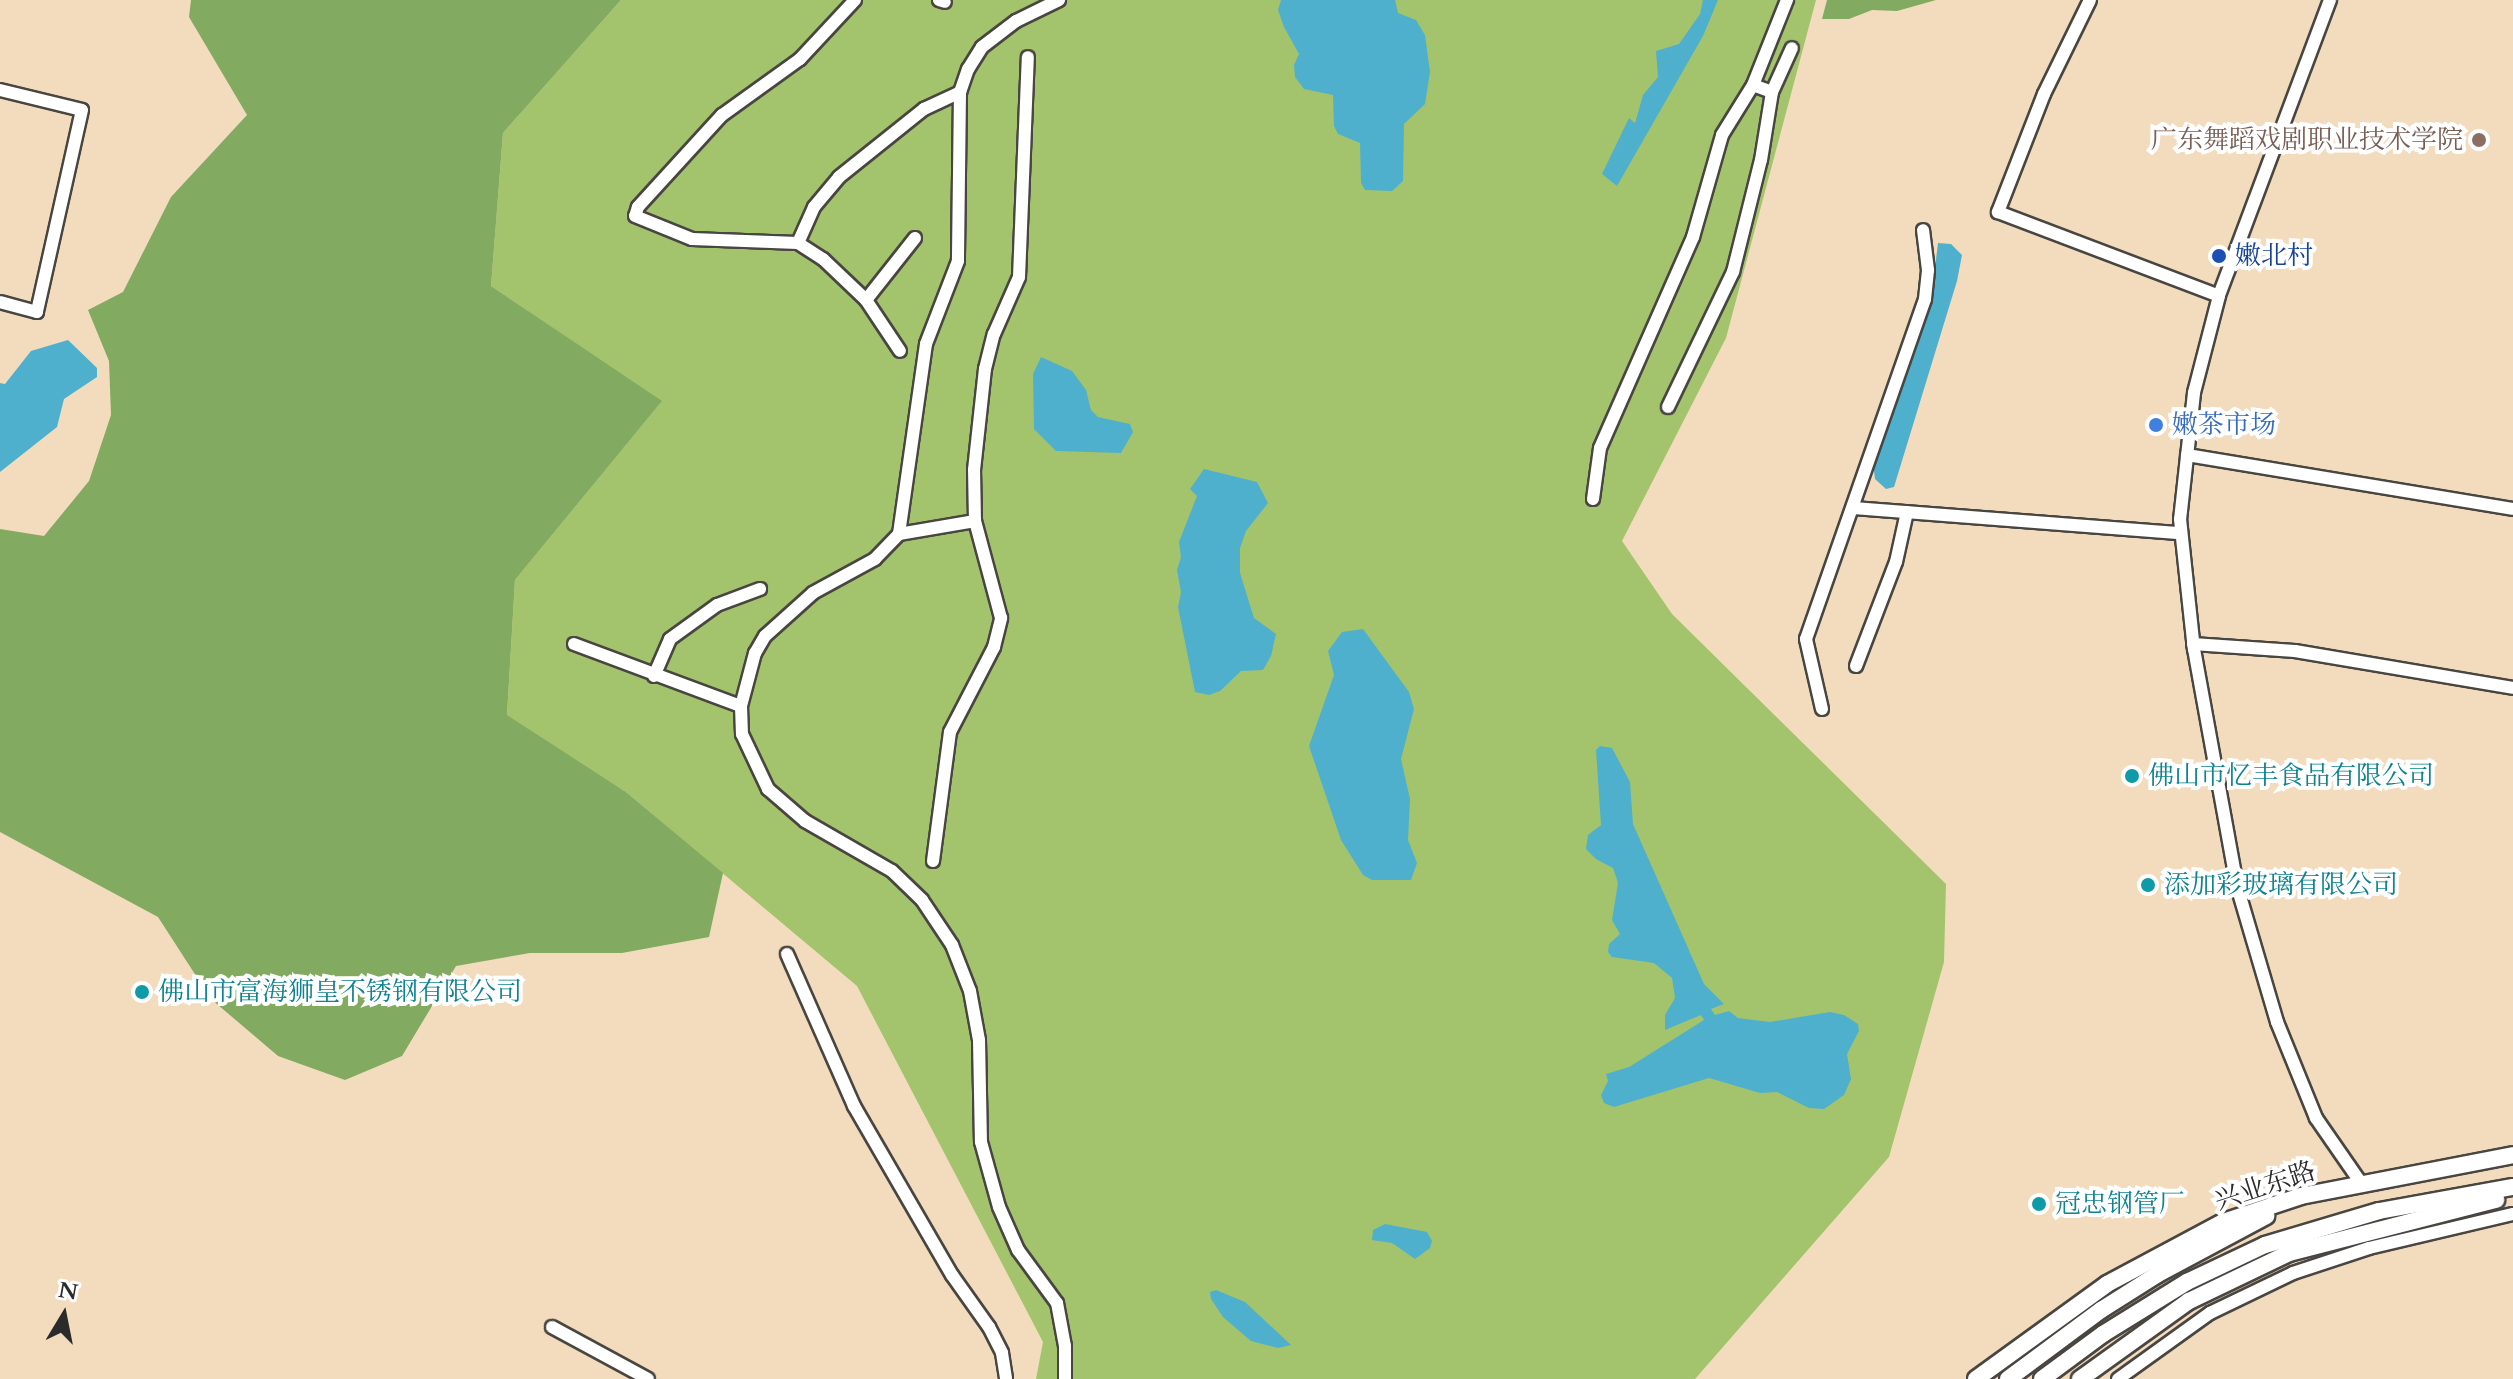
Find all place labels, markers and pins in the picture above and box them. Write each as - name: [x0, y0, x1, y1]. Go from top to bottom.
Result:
- place label: 广东舞蹈戏剧职业技术学院: [2151, 124, 2463, 156]
- marker: 广东舞蹈戏剧职业技术学院: [2470, 131, 2488, 149]
- place label: 嫩北村: [2235, 240, 2313, 272]
- marker: 嫩北村: [2210, 247, 2228, 265]
- place label: 嫩茶市场: [2172, 409, 2276, 441]
- marker: 嫩茶市场: [2147, 416, 2165, 434]
- place label: 佛山市忆丰食品有限公司: [2148, 760, 2434, 792]
- marker: 佛山市忆丰食品有限公司: [2123, 767, 2141, 785]
- place label: 添加彩玻璃有限公司: [2164, 869, 2398, 901]
- marker: 添加彩玻璃有限公司: [2139, 876, 2157, 894]
- place label: 佛山市富海狮皇不锈钢有限公司: [158, 976, 522, 1008]
- marker: 佛山市富海狮皇不锈钢有限公司: [133, 983, 151, 1001]
- place label: 冠忠钢管厂: [2055, 1188, 2185, 1220]
- marker: 冠忠钢管厂: [2030, 1195, 2048, 1213]

